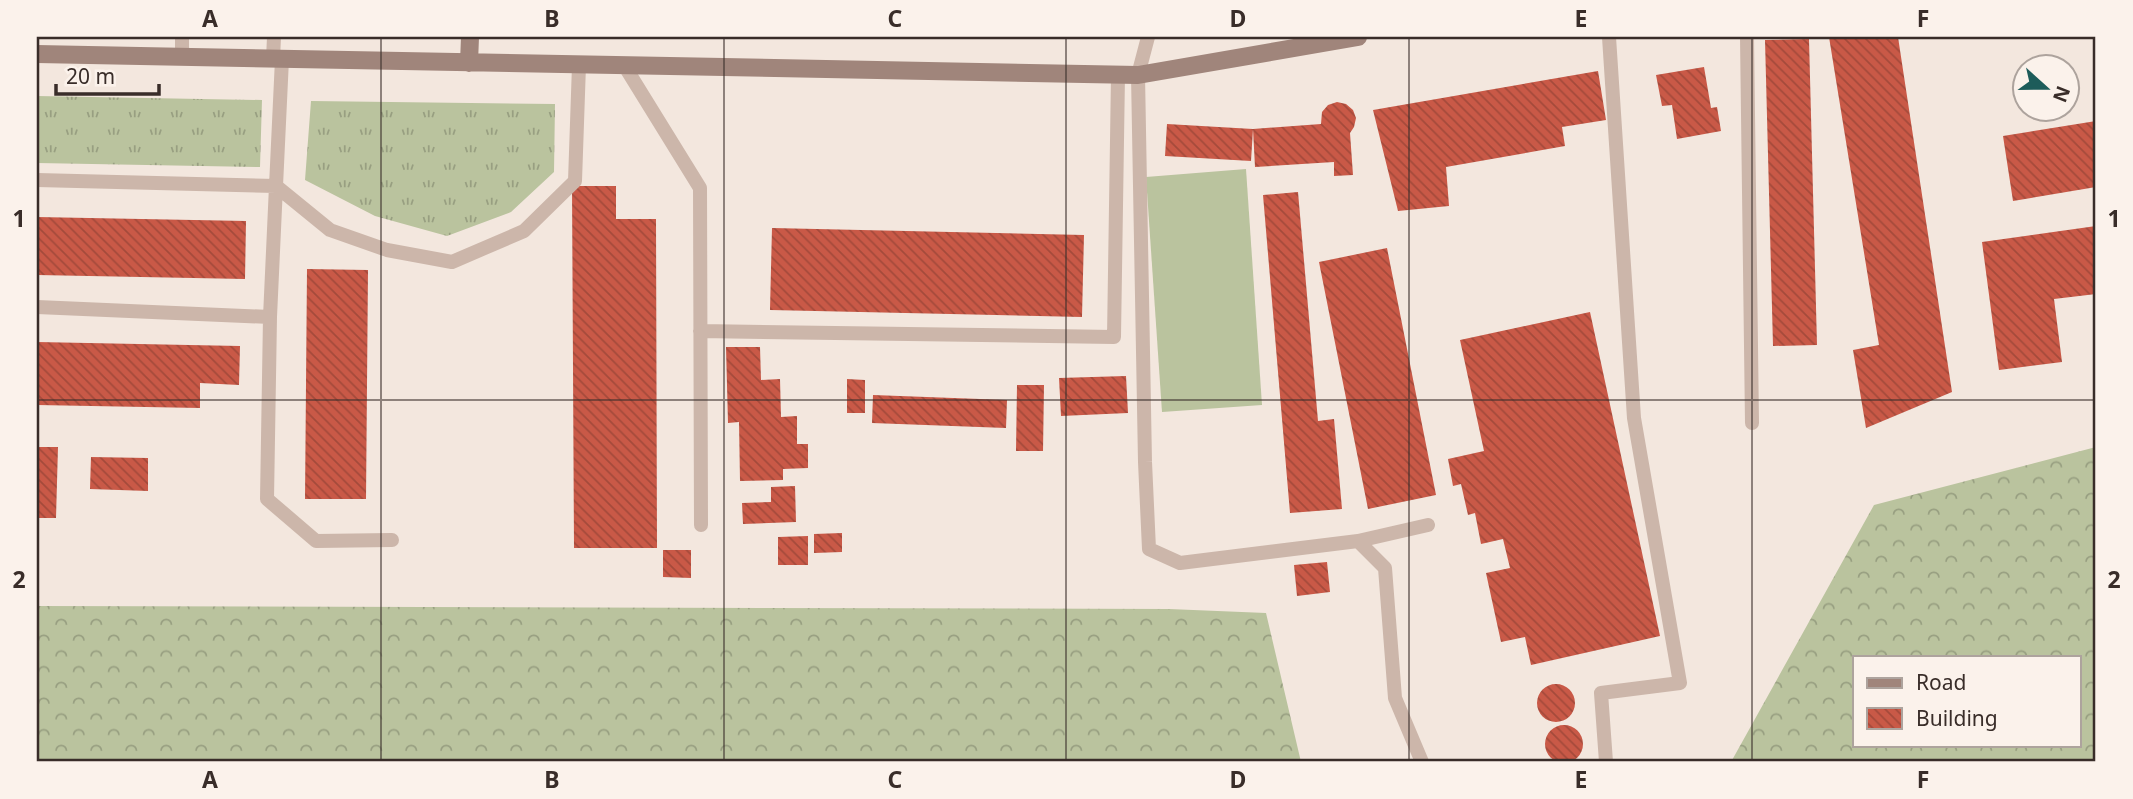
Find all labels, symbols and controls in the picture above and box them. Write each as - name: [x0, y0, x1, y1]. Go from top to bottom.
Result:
- text: A: [202, 2, 218, 34]
- text: B: [544, 2, 560, 34]
- text: C: [888, 2, 903, 34]
- text: D: [1230, 2, 1246, 34]
- text: E: [1575, 2, 1587, 34]
- text: F: [1917, 2, 1929, 34]
- scale bar: [56, 52, 159, 96]
- north arrow: [2010, 52, 2080, 122]
- text: 20 m: [66, 62, 115, 90]
- text: N: [2047, 82, 2077, 106]
- text: 1: [12, 202, 26, 234]
- text: 1: [2107, 202, 2121, 234]
- text: 2: [12, 563, 26, 595]
- text: 2: [2107, 563, 2121, 595]
- legend: [1853, 656, 2080, 746]
- text: Road: [1916, 668, 1966, 696]
- text: Building: [1916, 704, 1998, 732]
- text: A: [202, 763, 218, 795]
- text: B: [544, 763, 560, 795]
- text: C: [888, 763, 903, 795]
- text: D: [1230, 763, 1246, 795]
- text: E: [1575, 763, 1587, 795]
- text: F: [1917, 763, 1929, 795]

